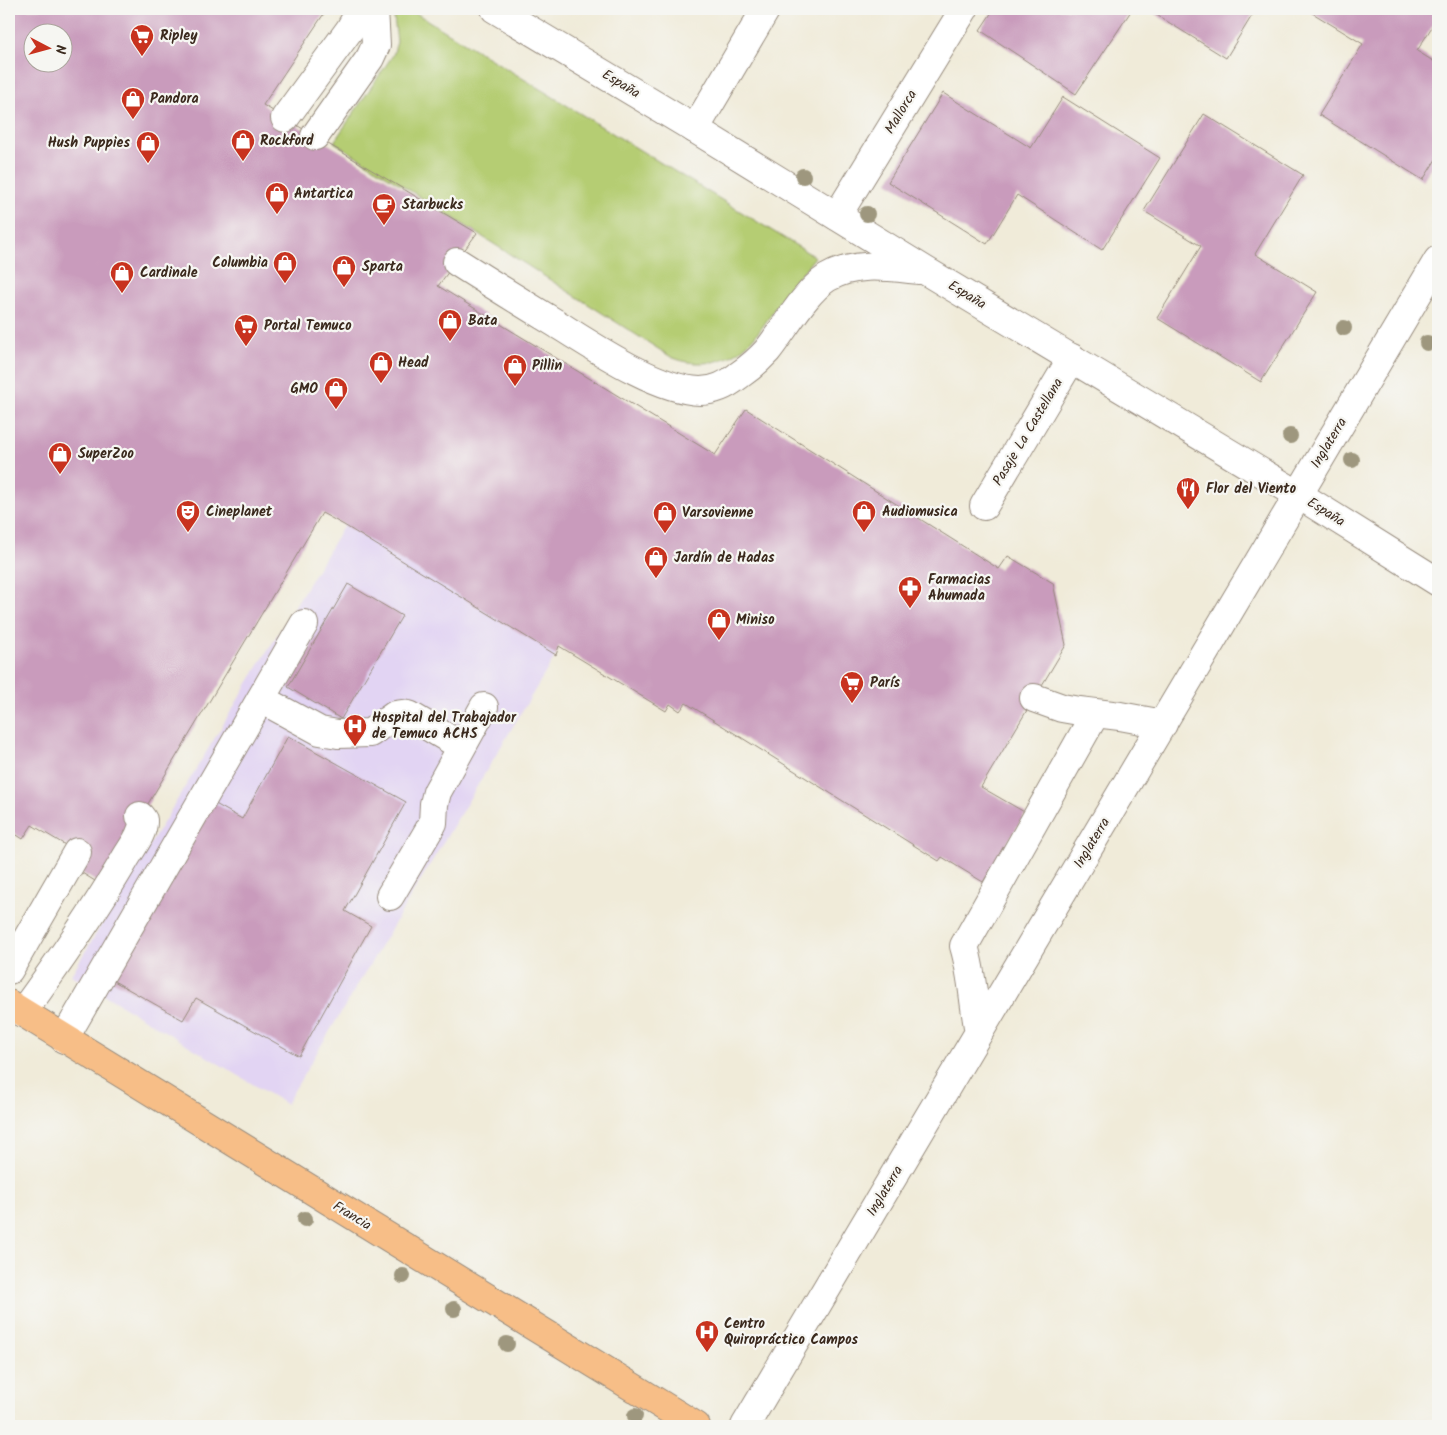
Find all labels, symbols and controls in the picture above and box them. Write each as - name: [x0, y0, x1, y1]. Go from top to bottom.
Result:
- north arrow: [22, 22, 72, 72]
- supermarket icon: Ripley: [129, 23, 155, 57]
- place label: Ripley: [160, 25, 198, 47]
- text: N: [49, 44, 71, 55]
- street label: España: [598, 64, 644, 104]
- shop icon: Pandora: [120, 86, 146, 120]
- street label: Mallorca: [879, 86, 923, 138]
- place label: Pandora: [150, 88, 199, 110]
- shop icon: Rockford: [230, 128, 256, 162]
- shop icon: Hush Puppies: [135, 130, 161, 164]
- place label: Rockford: [260, 130, 314, 152]
- place label: Hush Puppies: [48, 132, 130, 154]
- shop icon: Antartica: [264, 181, 290, 215]
- place label: Antartica: [294, 183, 353, 205]
- cafe icon: Starbucks: [371, 192, 397, 226]
- place label: Starbucks: [402, 194, 464, 216]
- shop icon: Columbia: [272, 250, 298, 284]
- place label: Columbia: [212, 252, 268, 274]
- shop icon: Sparta: [331, 254, 357, 288]
- place label: Sparta: [362, 256, 403, 278]
- shop icon: Cardinale: [109, 260, 135, 294]
- place label: Cardinale: [140, 262, 198, 284]
- street label: España: [944, 275, 990, 315]
- shop icon: Bata: [437, 308, 463, 342]
- place label: Bata: [468, 310, 497, 332]
- supermarket icon: Portal Temuco: [233, 313, 259, 347]
- place label: Portal Temuco: [264, 315, 352, 337]
- shop icon: Head: [368, 350, 394, 384]
- place label: Head: [398, 352, 429, 374]
- shop icon: Pillin: [502, 353, 528, 387]
- place label: Pillin: [532, 355, 562, 377]
- street label: Pasaje La Castellana: [987, 374, 1069, 490]
- shop icon: GMO: [323, 376, 349, 410]
- place label: GMO: [290, 378, 318, 400]
- street label: Inglaterra: [1305, 413, 1353, 473]
- shop icon: SuperZoo: [47, 441, 73, 475]
- place label: SuperZoo: [78, 443, 134, 465]
- restaurant icon: Flor del Viento: [1175, 476, 1201, 510]
- place label: Flor del Viento: [1206, 478, 1297, 500]
- street label: España: [1303, 492, 1349, 532]
- theatre icon: Cineplanet: [175, 499, 201, 533]
- shop icon: Audiomusica: [851, 499, 877, 533]
- shop icon: Varsovienne: [652, 500, 678, 534]
- place label: Cineplanet: [206, 501, 273, 523]
- place label: Audiomusica: [882, 501, 958, 523]
- place label: Varsovienne: [682, 502, 753, 524]
- shop icon: Jardín de Hadas: [643, 545, 669, 579]
- place label: Jardín de Hadas: [674, 547, 775, 569]
- place label: Farmacias Ahumada: [928, 569, 991, 607]
- pharmacy icon: Farmacias Ahumada: [897, 575, 923, 609]
- shop icon: Miniso: [706, 607, 732, 641]
- place label: Miniso: [736, 609, 775, 631]
- supermarket icon: París: [839, 670, 865, 704]
- place label: París: [870, 672, 901, 694]
- place label: Hospital del Trabajador de Temuco ACHS: [372, 707, 517, 745]
- hospital icon: Hospital del Trabajador de Temuco ACHS: [342, 713, 368, 747]
- street label: Inglaterra: [1068, 813, 1116, 873]
- street label: Inglaterra: [861, 1161, 909, 1221]
- street label: Francia: [328, 1196, 376, 1236]
- place label: Centro Quiropráctico Campos: [724, 1313, 859, 1351]
- hospital icon: Centro Quiropráctico Campos: [694, 1319, 720, 1353]

